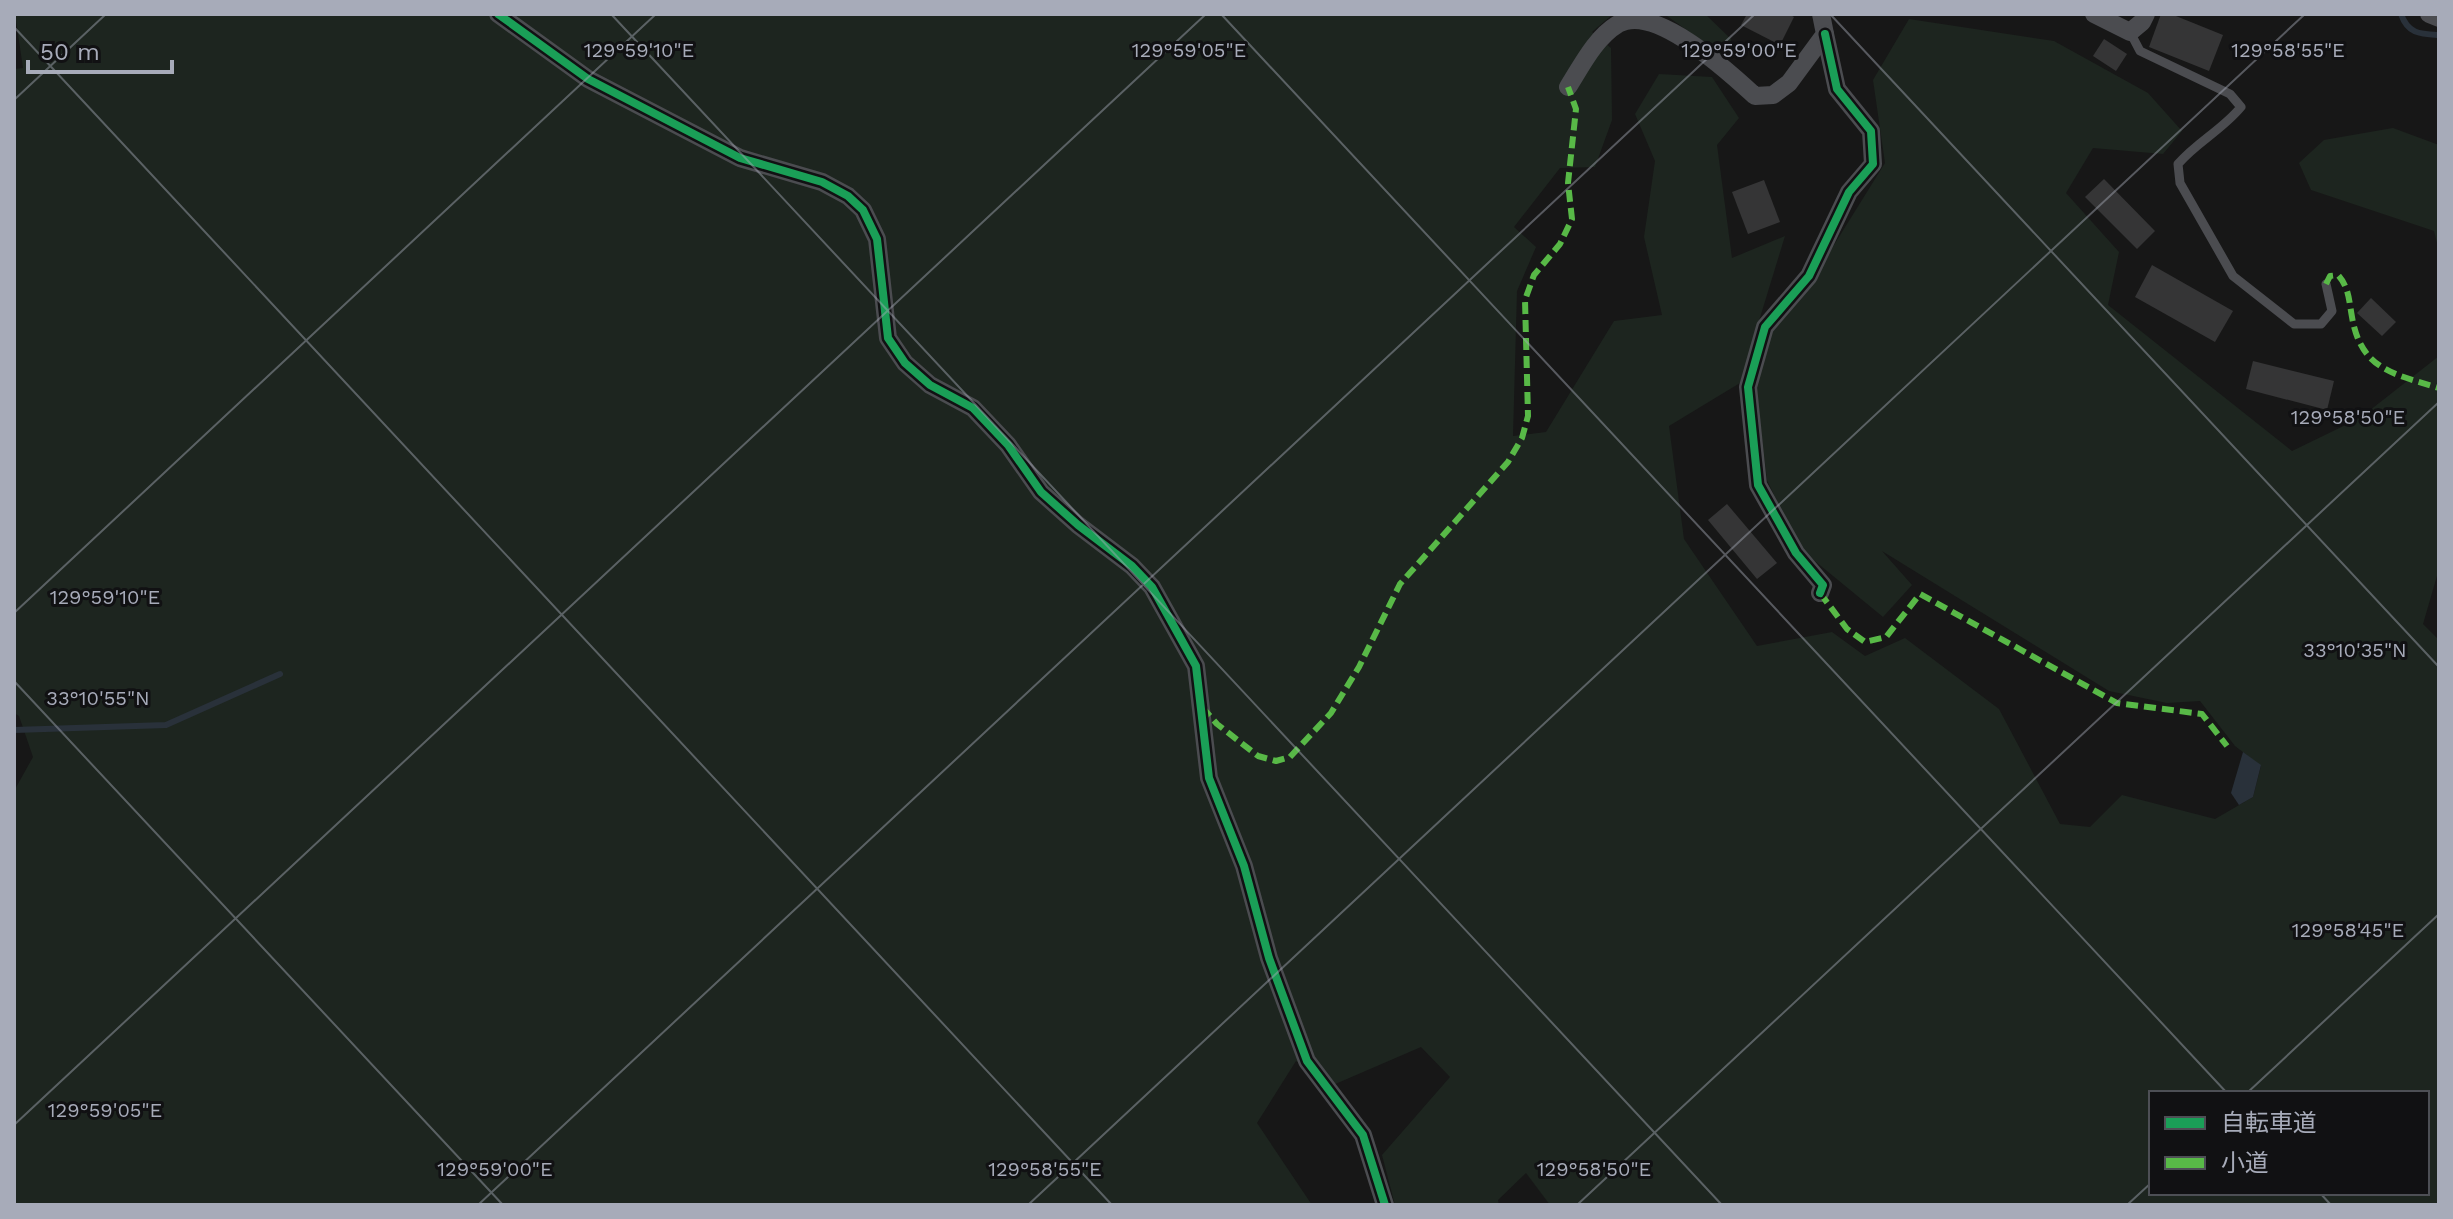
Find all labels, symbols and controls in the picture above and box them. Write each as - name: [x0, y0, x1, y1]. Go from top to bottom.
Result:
- scale bar: [28, 24, 172, 74]
- text: 50 m: [40, 38, 100, 66]
- text: 129°59'10"E: [584, 38, 694, 62]
- text: 129°59'05"E: [1132, 38, 1246, 62]
- text: 129°59'00"E: [1681, 38, 1797, 62]
- text: 129°58'55"E: [2231, 38, 2345, 62]
- text: 129°58'50"E: [2291, 405, 2405, 429]
- text: 129°59'10"E: [50, 585, 160, 609]
- text: 33°10'35"N: [2303, 638, 2407, 662]
- text: 33°10'55"N: [46, 686, 150, 710]
- text: 129°58'45"E: [2292, 918, 2404, 942]
- legend: [2149, 1091, 2429, 1195]
- text: 129°59'05"E: [48, 1098, 162, 1122]
- text: 自転車道: [2221, 1109, 2317, 1137]
- text: 小道: [2221, 1149, 2269, 1177]
- text: 129°59'00"E: [437, 1157, 553, 1181]
- text: 129°58'55"E: [988, 1157, 1102, 1181]
- text: 129°58'50"E: [1537, 1157, 1651, 1181]

